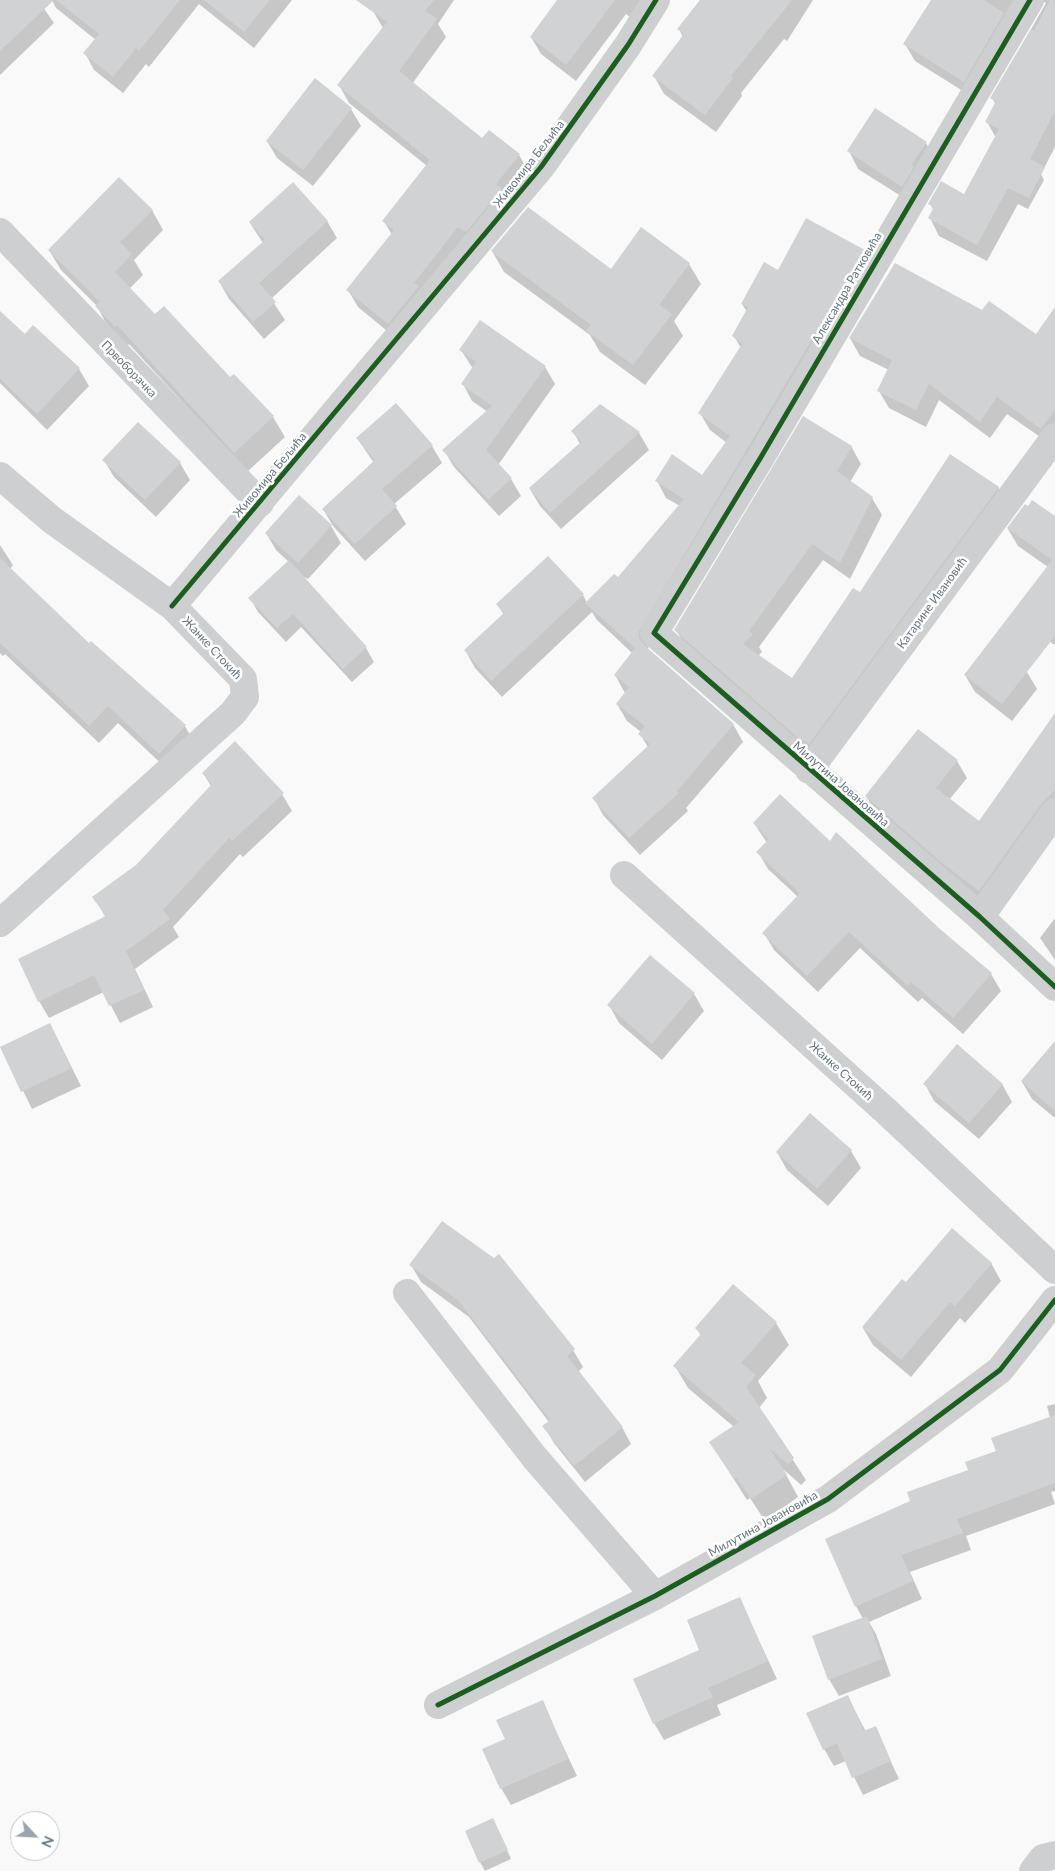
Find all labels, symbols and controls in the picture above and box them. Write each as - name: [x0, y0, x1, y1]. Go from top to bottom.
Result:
- street label: Живомира Бељића: [491, 118, 567, 210]
- street label: Александра Ратковића: [809, 230, 885, 346]
- street label: Првоборачка: [98, 338, 160, 400]
- street label: Живомира Бељића: [230, 430, 310, 520]
- street label: Катарине Ивановић: [894, 554, 970, 652]
- street label: Жанке Стокић: [179, 614, 245, 682]
- street label: Милутина Јовановића: [790, 738, 892, 830]
- street label: Жанке Стокић: [806, 1039, 876, 1103]
- street label: Милутина Јовановића: [706, 1488, 820, 1560]
- north arrow: [10, 1811, 60, 1861]
- text: N: [38, 1834, 58, 1851]

